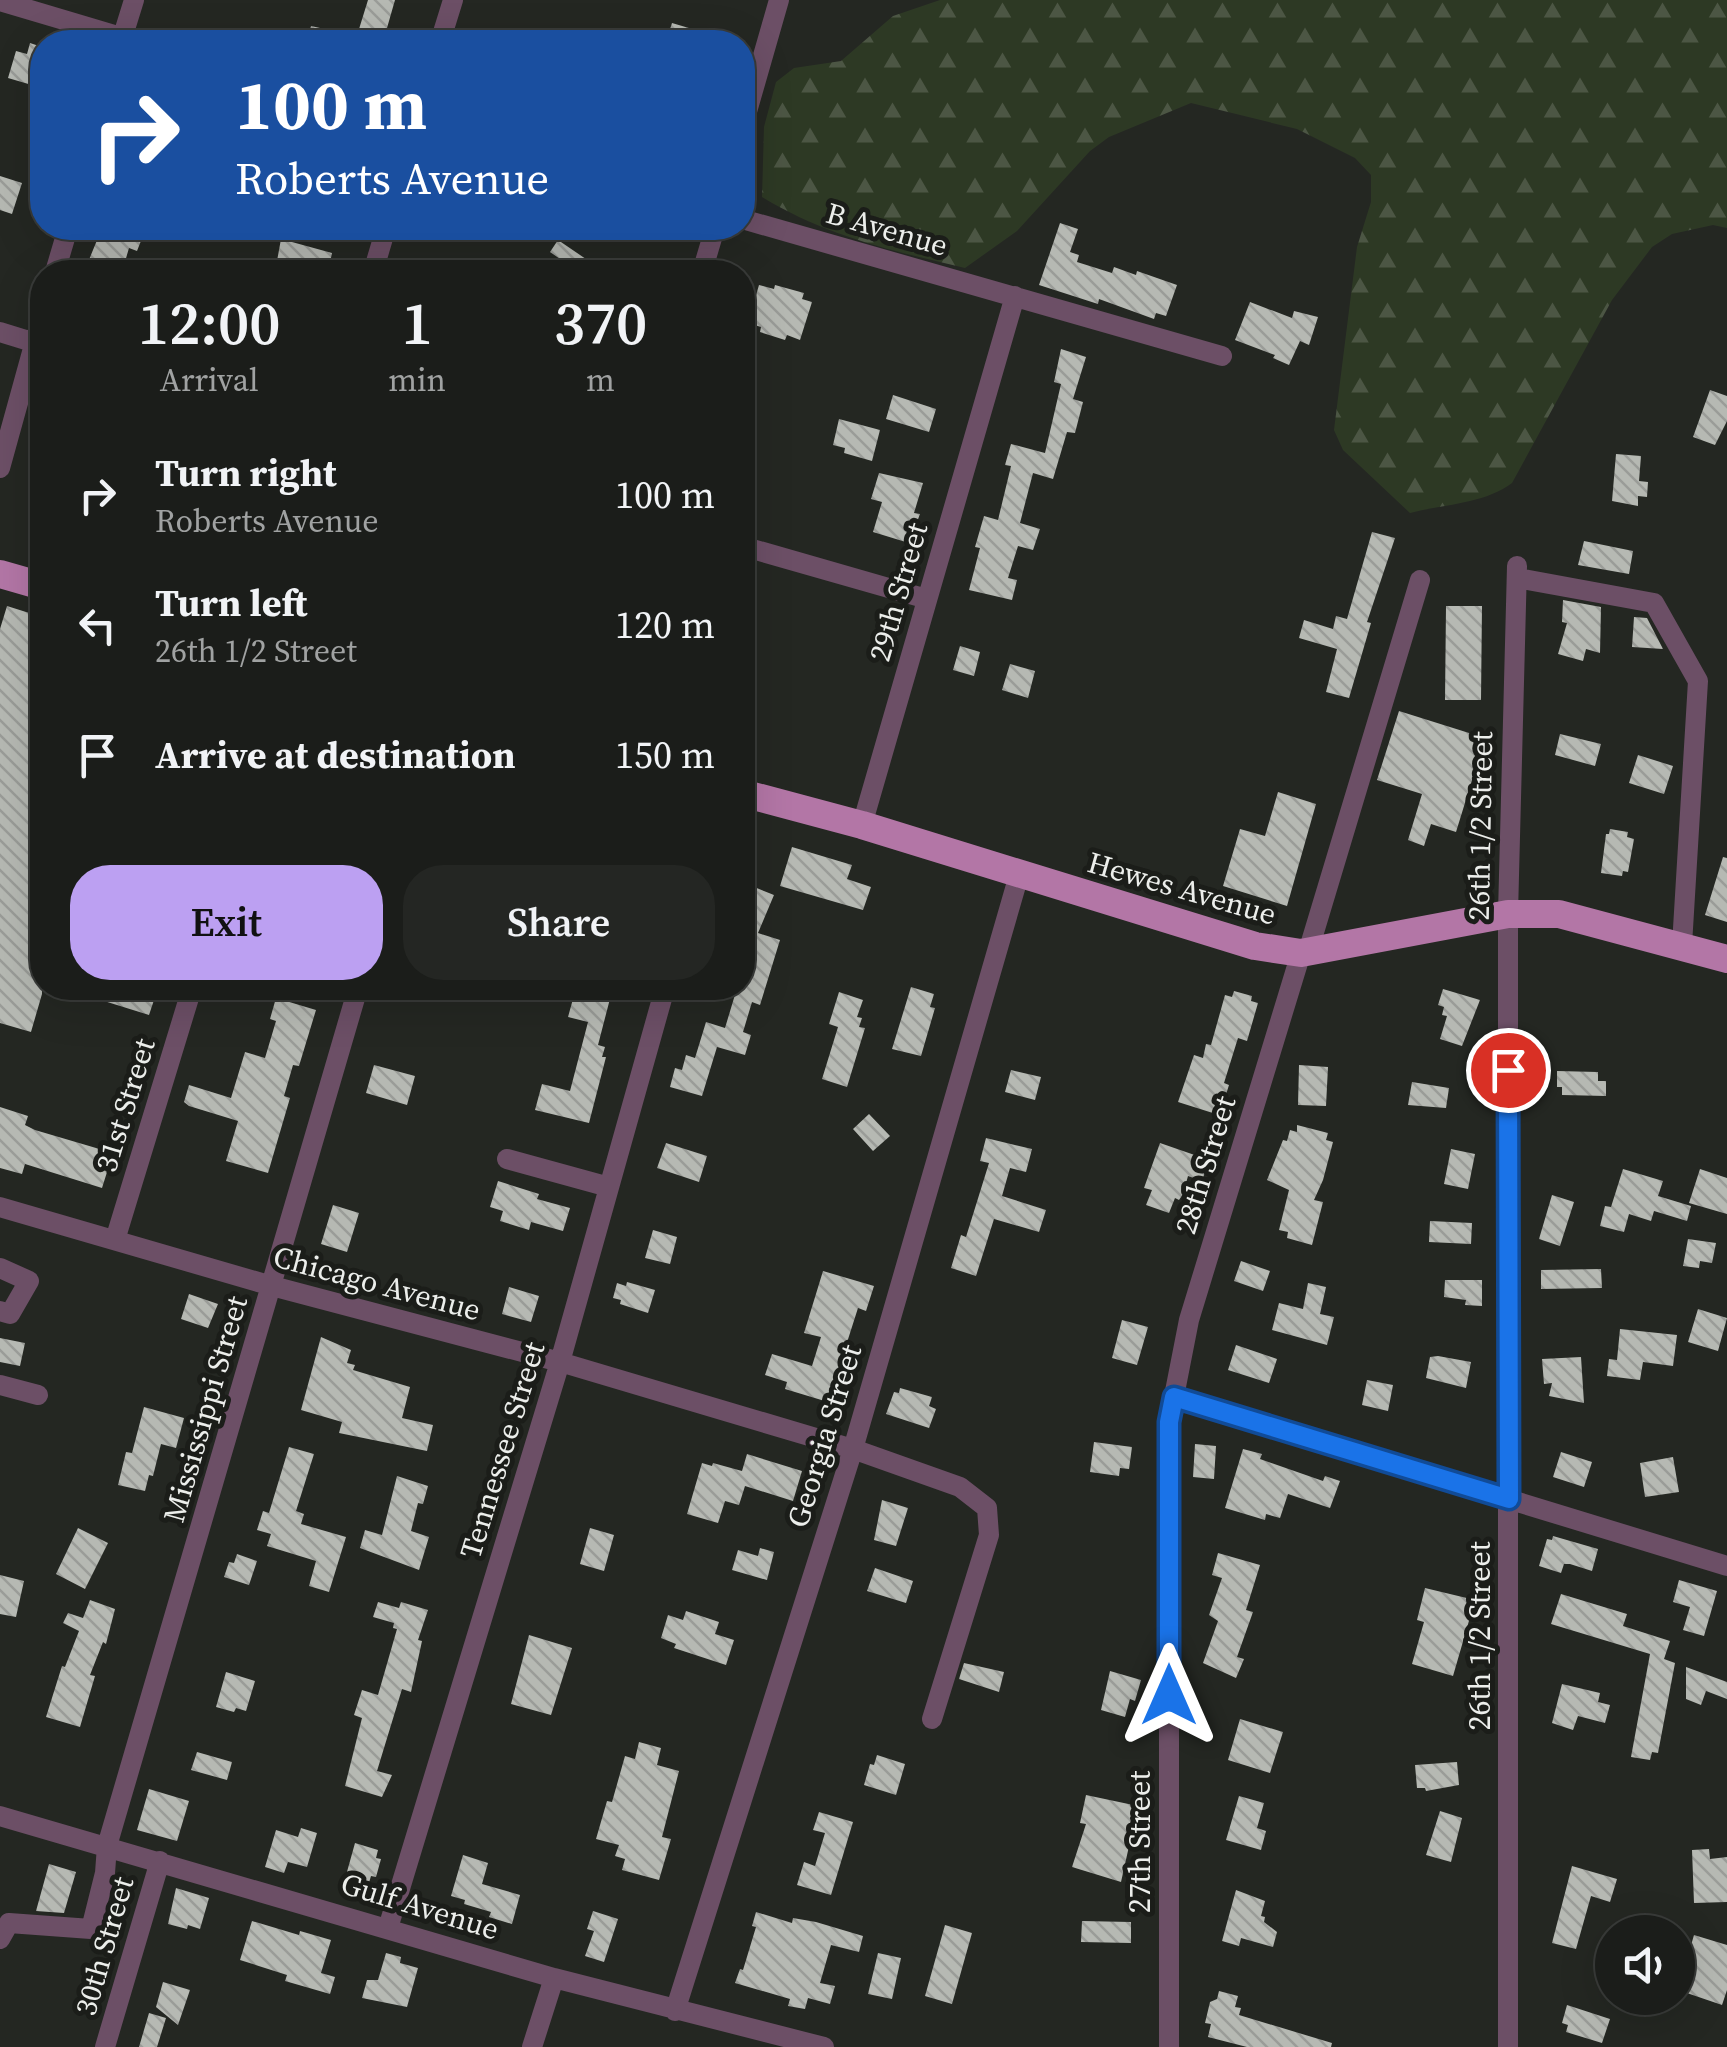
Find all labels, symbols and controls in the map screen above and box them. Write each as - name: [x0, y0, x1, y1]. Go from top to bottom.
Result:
- text: 100 m: [235, 56, 427, 152]
- icon: right: [70, 70, 200, 200]
- text: Roberts Avenue: [235, 147, 549, 209]
- street label: B Avenue: [822, 192, 952, 266]
- text: 12:00: [138, 282, 281, 364]
- text: 1: [402, 282, 433, 364]
- text: 370: [554, 282, 647, 364]
- text: Arrival: [160, 358, 259, 402]
- text: min: [388, 358, 446, 402]
- text: m: [586, 358, 615, 402]
- text: Turn right: [155, 447, 337, 499]
- icon: right: [70, 468, 125, 523]
- text: 100 m: [615, 469, 715, 521]
- text: Roberts Avenue: [155, 499, 379, 543]
- street label: 29th Street: [859, 518, 937, 666]
- text: Turn left: [155, 577, 307, 629]
- icon: left: [70, 598, 125, 653]
- text: 120 m: [615, 599, 715, 651]
- text: 26th 1/2 Street: [155, 629, 357, 673]
- icon: arrive: [70, 728, 125, 783]
- text: Arrive at destination: [155, 729, 516, 781]
- text: 150 m: [615, 729, 715, 781]
- street label: 26th 1/2 Street: [1458, 731, 1502, 921]
- street label: Hewes Avenue: [1083, 842, 1281, 934]
- button: Exit: [70, 865, 383, 980]
- button: Share: [403, 865, 715, 980]
- pin: [1466, 1028, 1551, 1113]
- street label: 31st Street: [85, 1033, 165, 1177]
- icon: arrive: [1481, 1043, 1536, 1098]
- street label: 28th Street: [1165, 1091, 1245, 1239]
- street label: Chicago Avenue: [269, 1236, 485, 1330]
- street label: Mississippi Street: [153, 1291, 257, 1527]
- street label: Tennessee Street: [450, 1337, 554, 1563]
- street label: Georgia Street: [777, 1339, 871, 1532]
- street label: 26th 1/2 Street: [1459, 1541, 1500, 1731]
- position arrow: [1117, 1643, 1221, 1747]
- street label: 27th Street: [1119, 1771, 1160, 1913]
- street label: Gulf Avenue: [336, 1863, 504, 1949]
- street label: 30th Street: [65, 1872, 143, 2020]
- map controls: [1595, 1915, 1695, 2015]
- button: sound: [1595, 1915, 1695, 2015]

